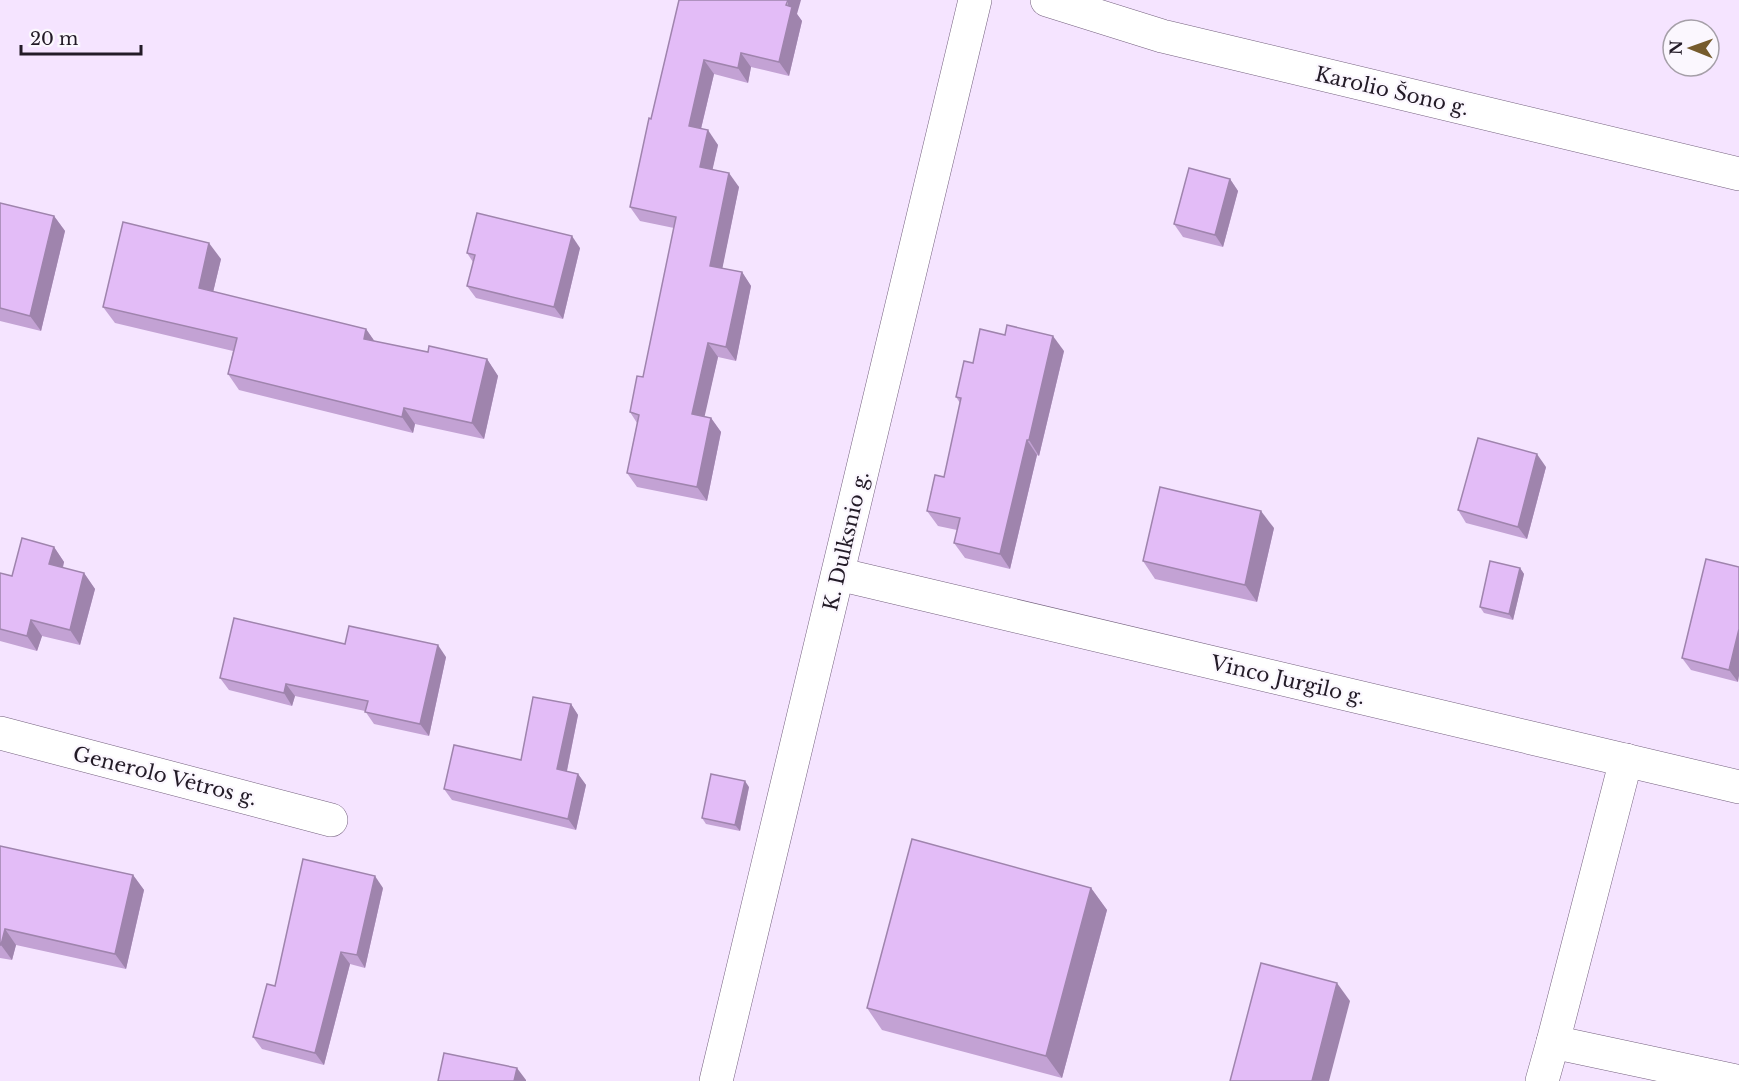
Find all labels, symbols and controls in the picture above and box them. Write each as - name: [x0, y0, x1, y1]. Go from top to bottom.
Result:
- scale bar: [21, 18, 141, 56]
- north arrow: [1661, 18, 1721, 78]
- text: 20 m: [30, 28, 78, 50]
- text: N: [1666, 40, 1686, 55]
- street label: Karolio Šono g.: [1313, 61, 1471, 120]
- street label: K. Dulksnio g.: [818, 469, 874, 613]
- street label: Vinco Jurgilo g.: [1208, 650, 1367, 709]
- street label: Generolo Vėtros g.: [71, 742, 259, 810]

